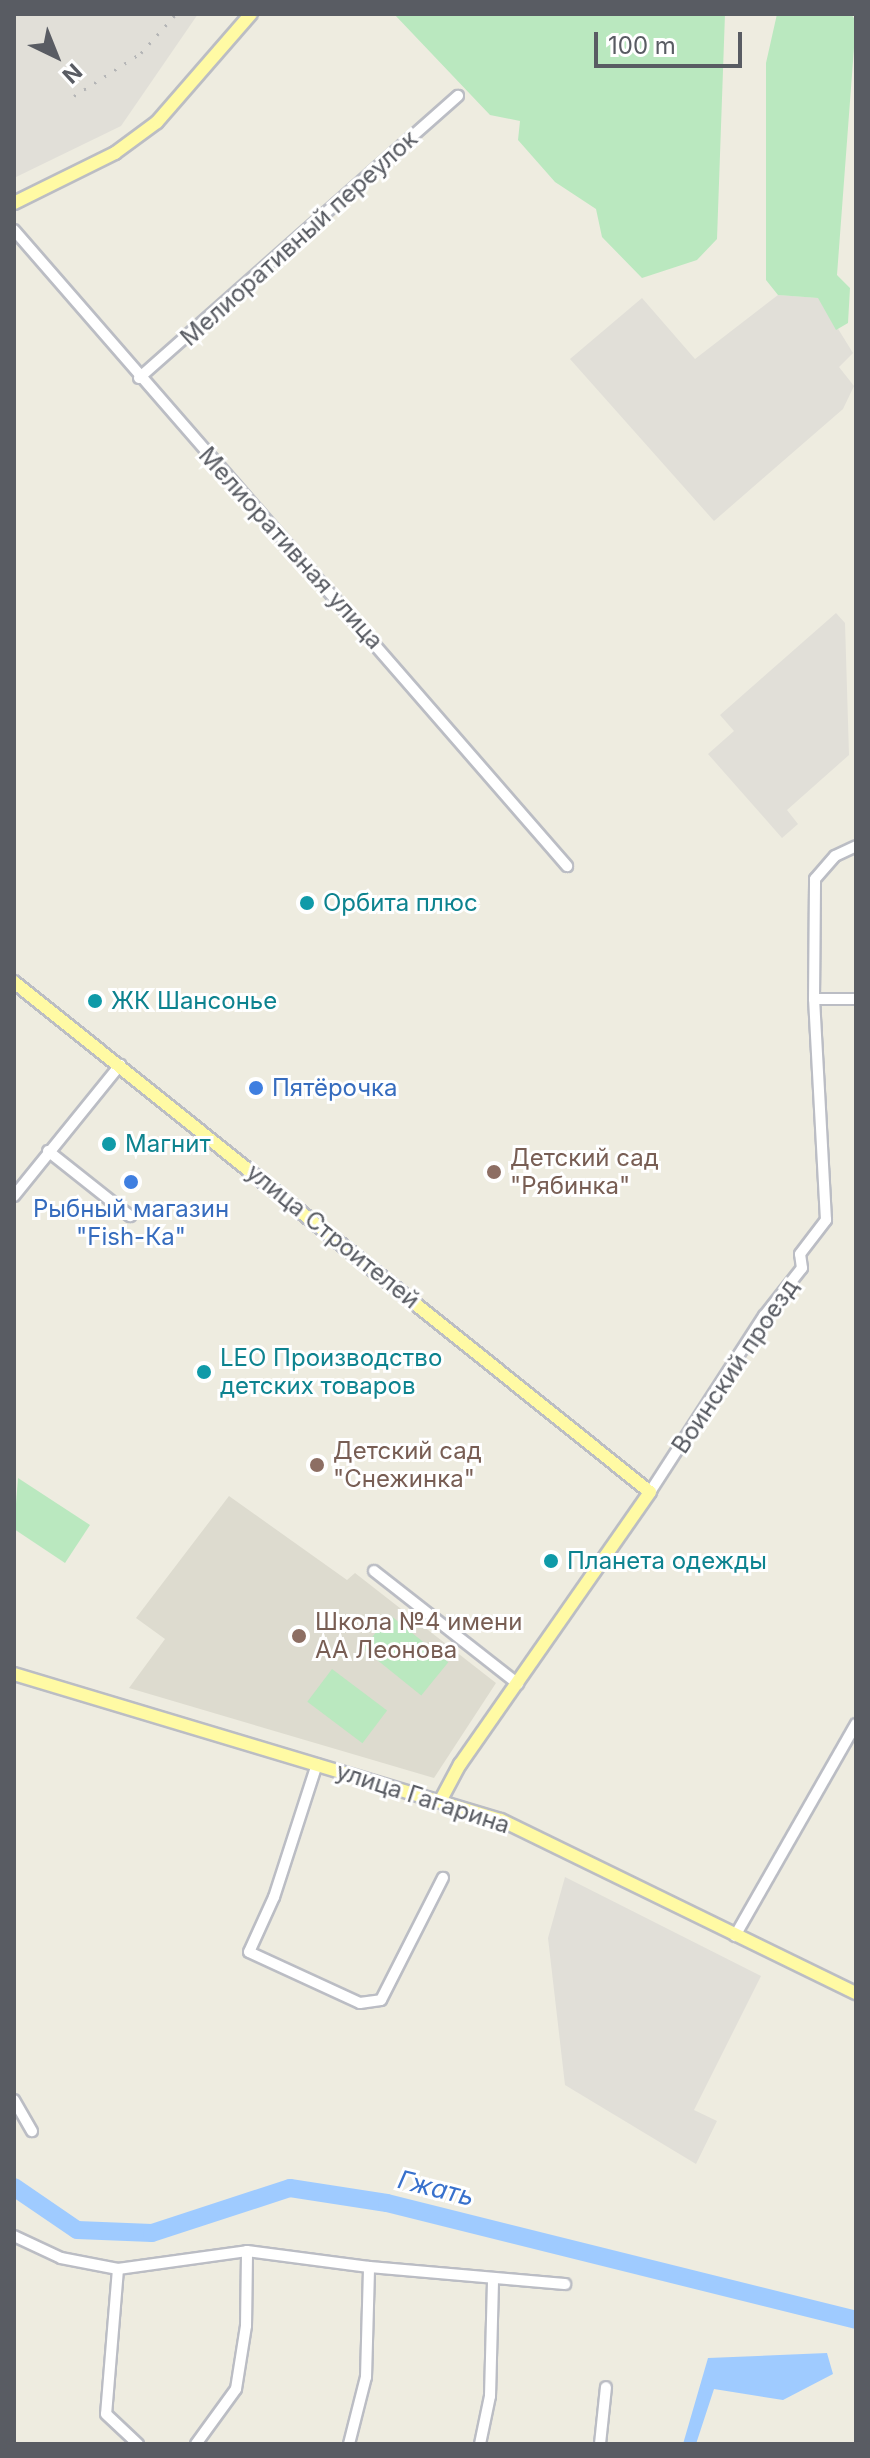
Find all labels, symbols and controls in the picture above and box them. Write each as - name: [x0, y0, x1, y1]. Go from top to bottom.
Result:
- north arrow: [16, 16, 96, 96]
- scale bar: [598, 16, 746, 66]
- text: 100 m: [608, 31, 676, 60]
- text: N: [57, 58, 87, 89]
- street label: Мелиоративный переулок: [175, 124, 423, 352]
- street label: Мелиоративная улица: [193, 441, 389, 655]
- place label: Орбита плюс: [323, 889, 478, 917]
- marker: Орбита плюс: [298, 894, 316, 912]
- place label: ЖК Шансонье: [111, 987, 277, 1015]
- marker: ЖК Шансонье: [86, 992, 104, 1010]
- place label: Пятёрочка: [272, 1074, 398, 1102]
- marker: Пятёрочка: [247, 1079, 265, 1097]
- place label: Магнит: [125, 1130, 211, 1158]
- marker: Магнит: [100, 1135, 118, 1153]
- place label: Детский сад "Рябинка": [510, 1144, 659, 1200]
- street label: улица Строителей: [241, 1157, 425, 1315]
- marker: Детский сад "Рябинка": [485, 1163, 503, 1181]
- marker: Рыбный магазин "Fish-Ка": [122, 1173, 140, 1191]
- place label: Рыбный магазин "Fish-Ка": [33, 1195, 229, 1251]
- street label: Воинский проезд: [666, 1273, 804, 1459]
- place label: LEO Производство детских товаров: [220, 1344, 442, 1400]
- marker: LEO Производство детских товаров: [195, 1363, 213, 1381]
- place label: Детский сад "Снежинка": [333, 1437, 482, 1493]
- marker: Детский сад "Снежинка": [308, 1456, 326, 1474]
- place label: Планета одежды: [567, 1547, 767, 1575]
- marker: Планета одежды: [542, 1552, 560, 1570]
- place label: Школа №4 имени АА Леонова: [315, 1608, 522, 1664]
- marker: Школа №4 имени АА Леонова: [290, 1627, 308, 1645]
- street label: улица Гагарина: [332, 1756, 514, 1840]
- water label: Гжать: [395, 2163, 477, 2213]

